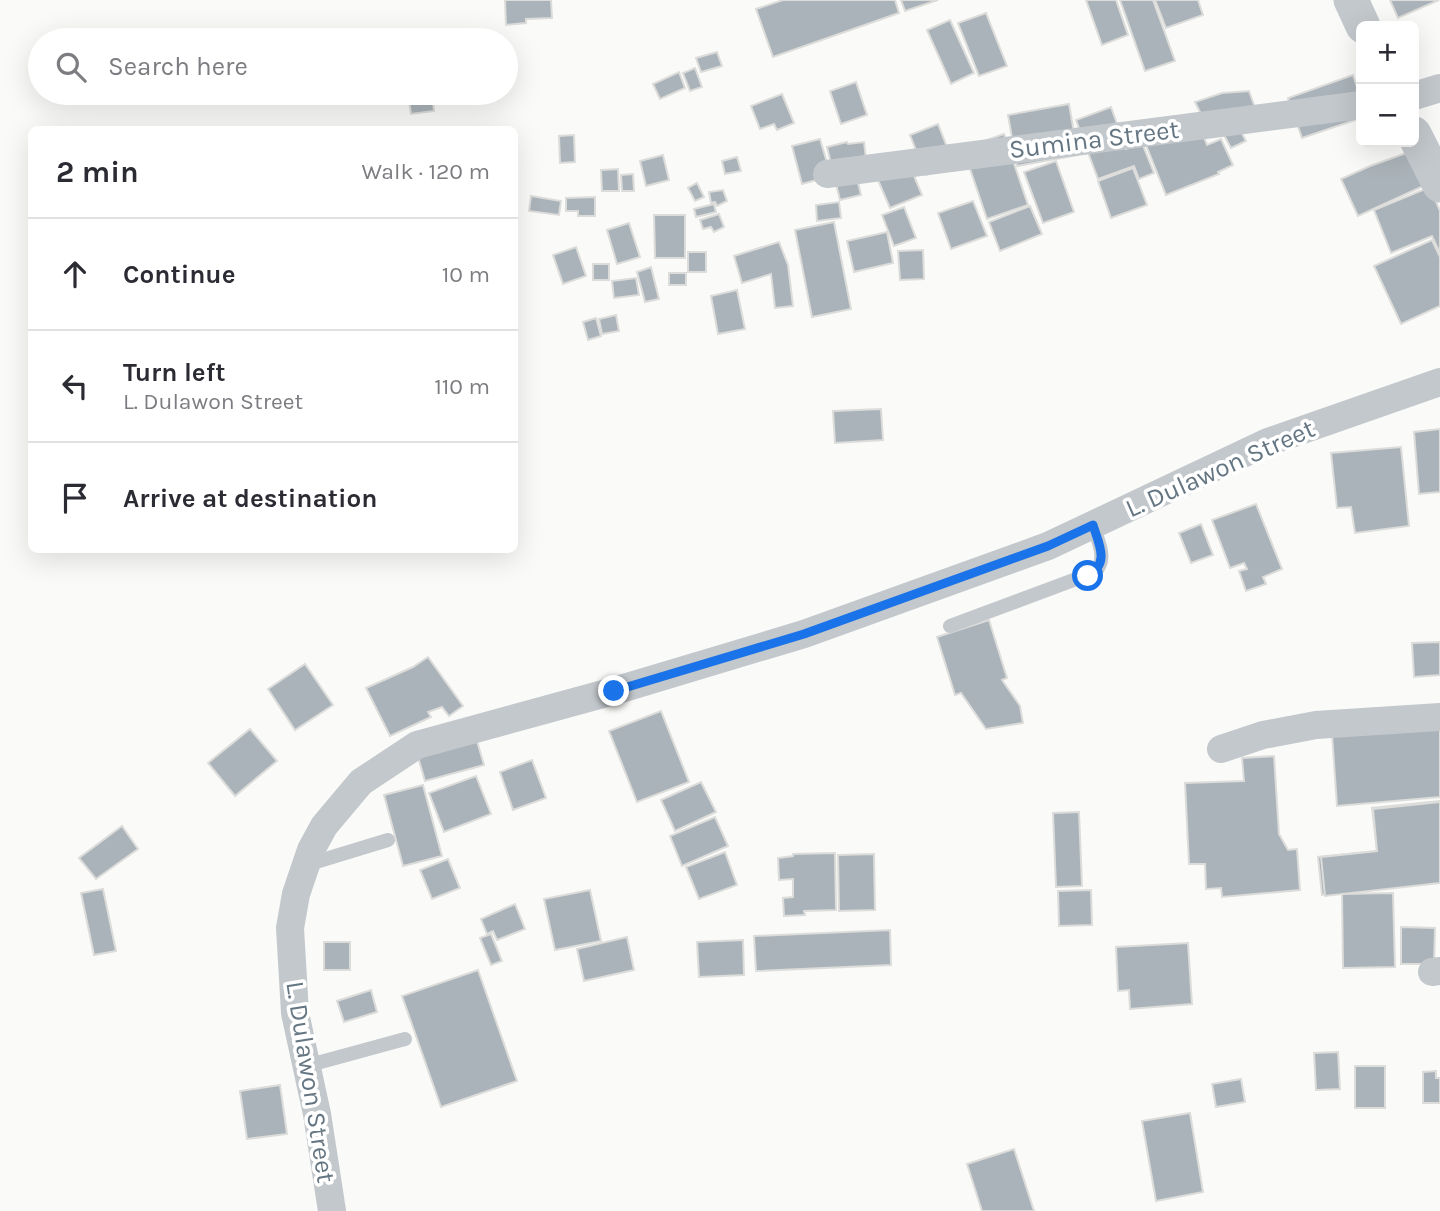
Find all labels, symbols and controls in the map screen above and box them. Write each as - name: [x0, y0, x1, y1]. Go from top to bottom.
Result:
- map controls: [1356, 21, 1419, 147]
- button: +: [1356, 21, 1419, 84]
- search box: [28, 28, 518, 105]
- icon: search: [52, 48, 90, 86]
- text: Search here: [108, 51, 248, 82]
- button: −: [1356, 84, 1419, 147]
- street label: Sumina Street: [1007, 114, 1181, 165]
- text: 2 min: [56, 154, 139, 190]
- text: Walk · 120 m: [362, 158, 490, 185]
- icon: ahead: [56, 255, 94, 293]
- text: Continue: [123, 259, 235, 290]
- text: 10 m: [442, 261, 490, 288]
- text: Turn left: [123, 357, 225, 388]
- icon: left: [56, 367, 94, 405]
- text: 110 m: [434, 373, 490, 400]
- text: L. Dulawon Street: [123, 388, 303, 415]
- street label: L. Dulawon Street: [1121, 413, 1320, 524]
- icon: arrive: [56, 479, 94, 517]
- text: Arrive at destination: [123, 483, 377, 514]
- route start: [1072, 560, 1103, 591]
- route end: [598, 675, 629, 706]
- street label: L. Dulawon Street: [279, 979, 342, 1185]

